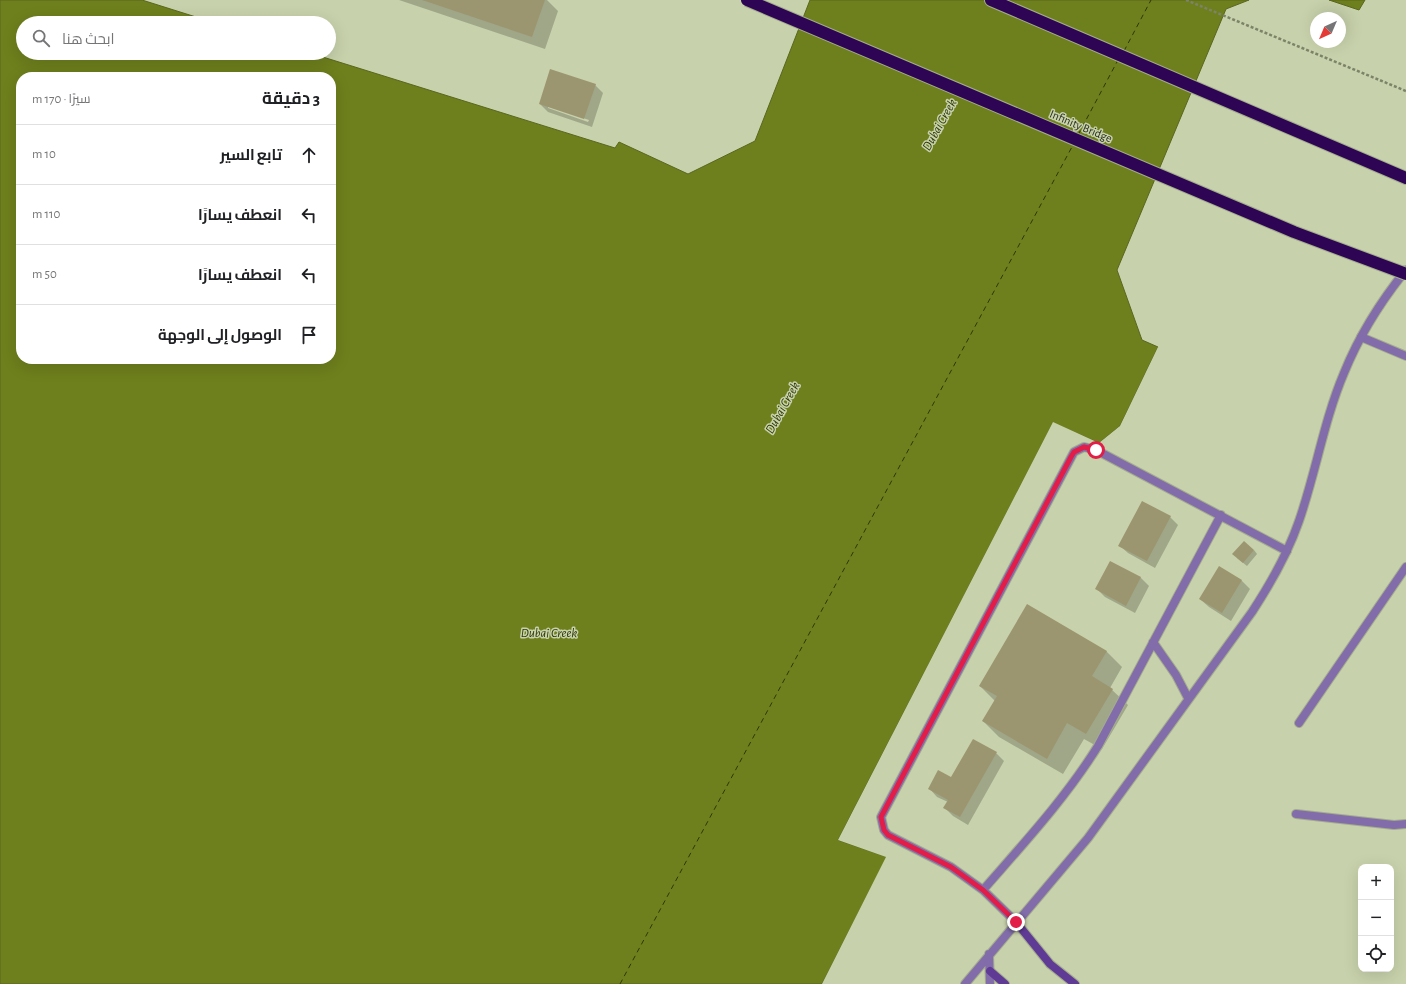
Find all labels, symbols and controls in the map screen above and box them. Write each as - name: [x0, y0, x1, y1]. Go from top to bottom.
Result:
- north arrow: [1310, 12, 1346, 48]
- search box: [16, 16, 336, 60]
- icon: search: [30, 27, 52, 49]
- text: ابحث هنا: [62, 32, 115, 47]
- text: 3 دقيقة: [262, 90, 320, 107]
- text: سيرًا · 170 m: [32, 93, 91, 106]
- water label: Dubai Creek: [921, 97, 959, 153]
- street label: Infinity Bridge: [1048, 107, 1114, 145]
- icon: ahead: [298, 144, 320, 166]
- text: 10 m: [32, 148, 56, 161]
- text: تابع السير: [220, 148, 282, 163]
- icon: left: [298, 204, 320, 226]
- text: 110 m: [32, 208, 60, 221]
- text: انعطف يسارًا: [198, 208, 282, 223]
- icon: left: [298, 264, 320, 286]
- text: 50 m: [32, 268, 57, 281]
- text: انعطف يسارًا: [198, 268, 282, 283]
- icon: arrive: [298, 324, 320, 346]
- text: الوصول إلى الوجهة: [158, 328, 282, 343]
- water label: Dubai Creek: [764, 380, 802, 436]
- route start: [1087, 441, 1105, 459]
- water label: Dubai Creek: [521, 627, 577, 640]
- map controls: [1358, 864, 1394, 972]
- button: +: [1358, 864, 1394, 900]
- button: −: [1358, 900, 1394, 936]
- route end: [1007, 913, 1025, 931]
- button: locate: [1358, 936, 1394, 972]

